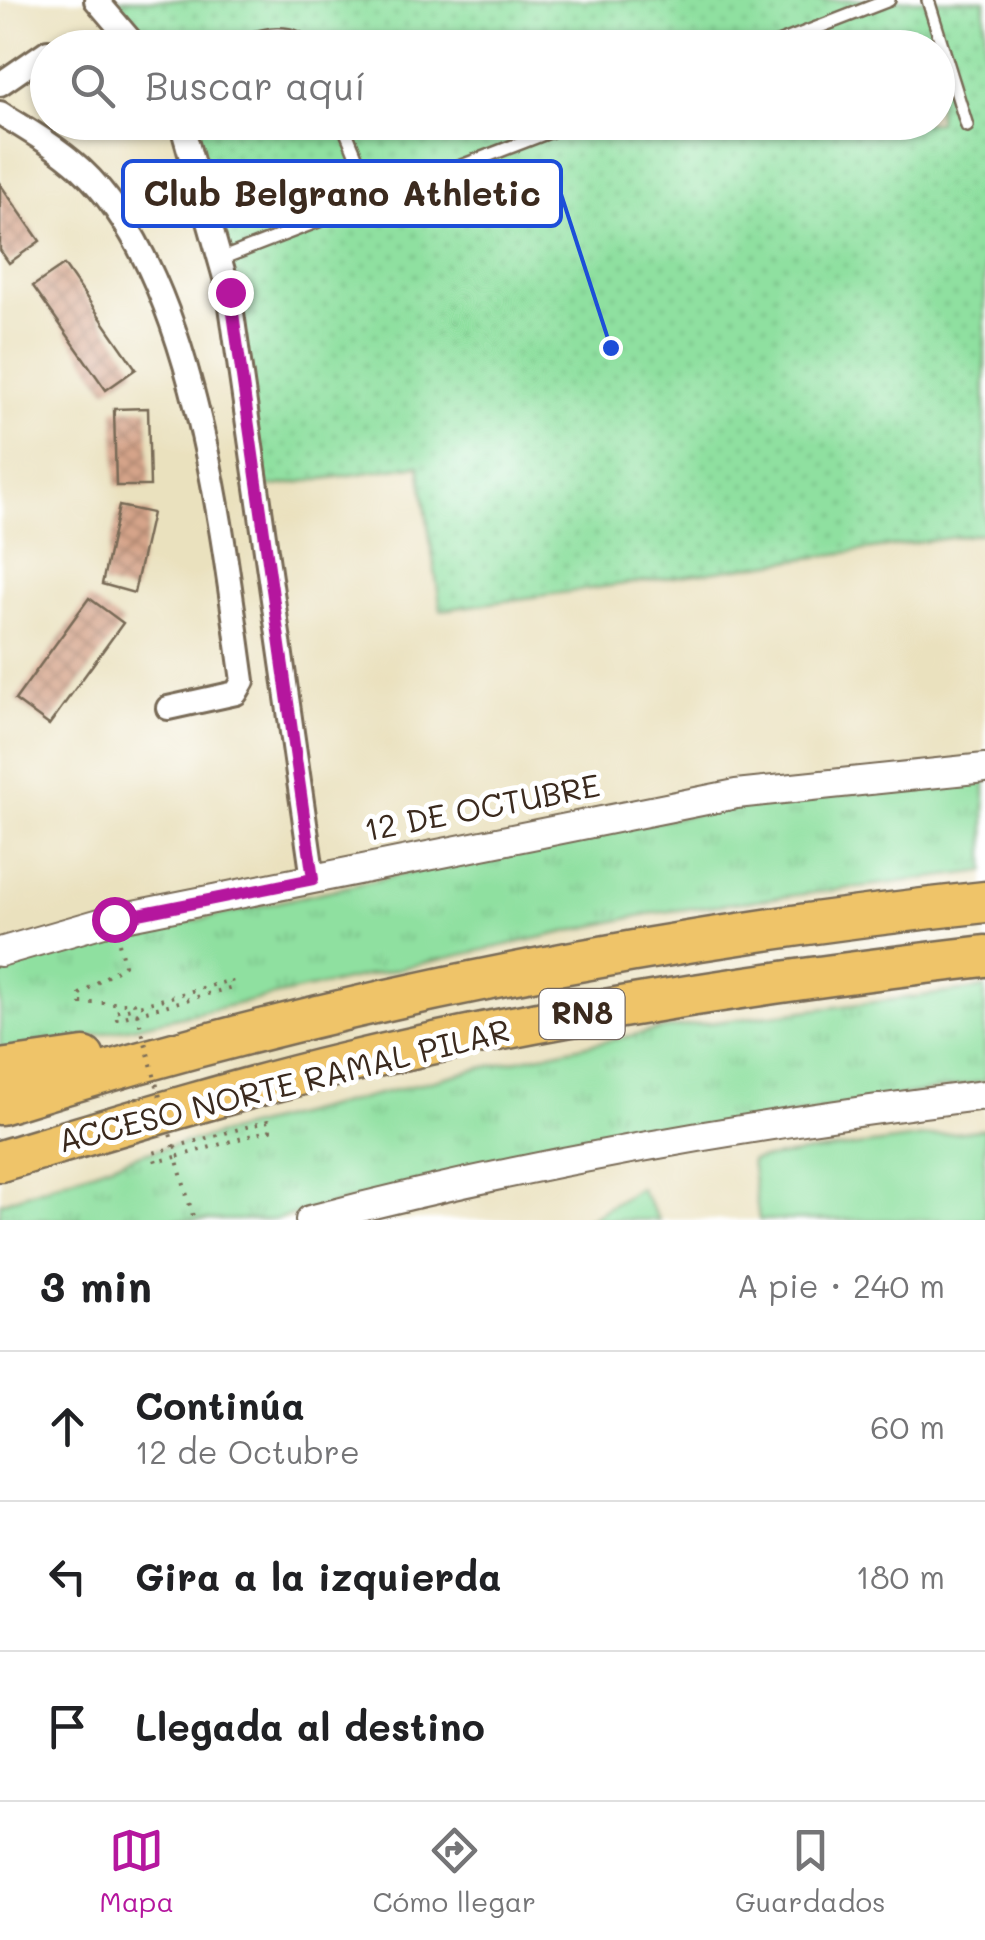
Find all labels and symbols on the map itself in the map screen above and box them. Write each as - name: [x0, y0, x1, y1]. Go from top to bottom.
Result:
- callout: Club Belgrano Athletic: [123, 161, 561, 226]
- text: Club Belgrano Athletic: [143, 169, 541, 215]
- route end: [208, 270, 254, 316]
- street label: 12 DE OCTUBRE: [360, 763, 603, 849]
- route start: [92, 897, 138, 943]
- road number: RN8: [540, 989, 624, 1039]
- street label: ACCESO NORTE RAMAL PILAR: [53, 1008, 514, 1161]

